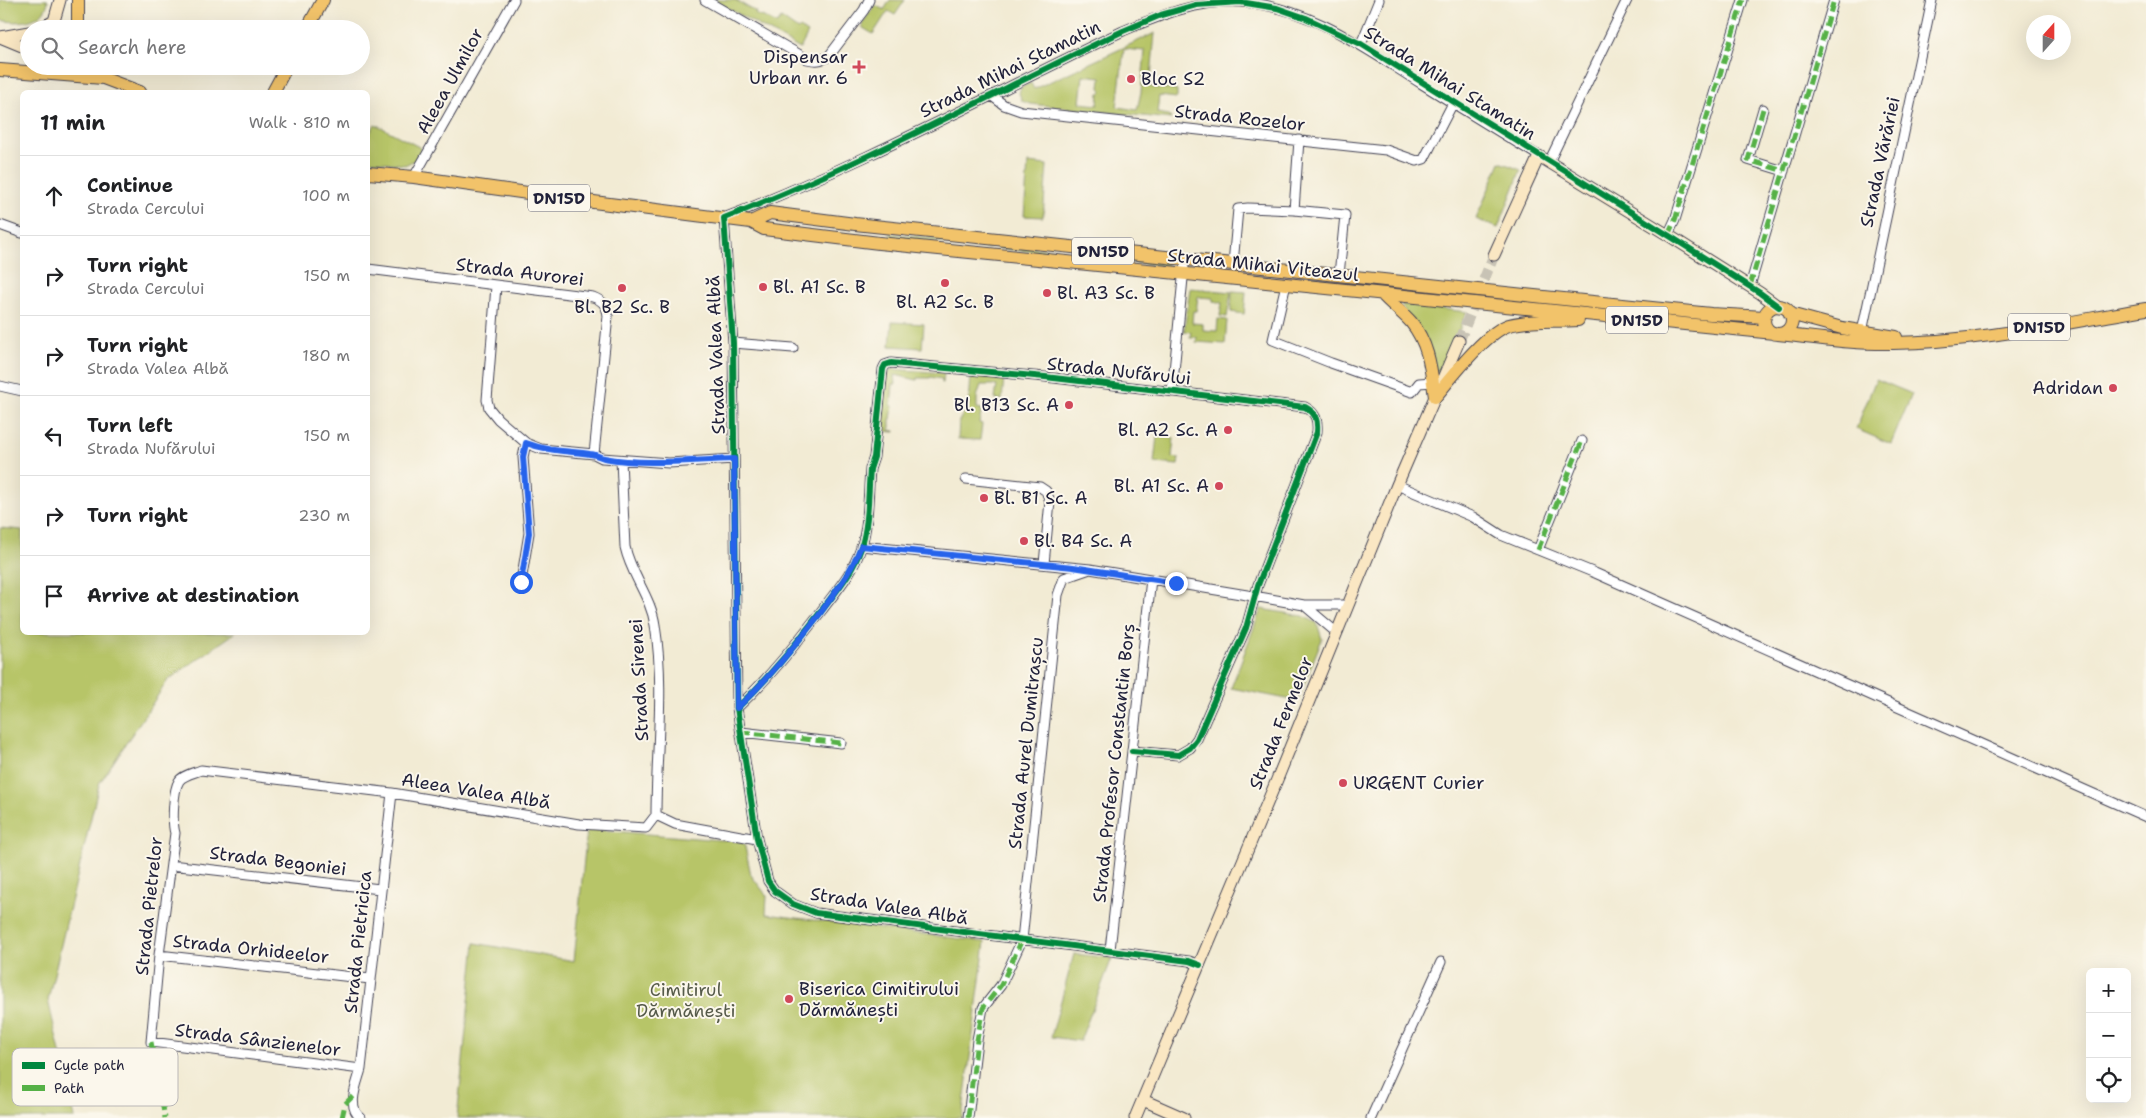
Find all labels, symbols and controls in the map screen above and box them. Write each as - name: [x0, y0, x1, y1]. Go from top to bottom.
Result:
- street label: Strada Mihai Stamatin: [916, 15, 1104, 123]
- north arrow: [2026, 15, 2071, 60]
- search box: [20, 20, 370, 75]
- street label: Strada Mihai Stamatin: [1360, 20, 1540, 146]
- street label: Aleea Ulmilor: [411, 24, 489, 138]
- icon: search: [38, 34, 66, 62]
- text: Search here: [78, 35, 187, 60]
- place label: Dispensar Urban nr. 6: [749, 45, 848, 90]
- marker: Dispensar Urban nr. 6: [852, 60, 866, 74]
- place label: Bloc S2: [1141, 67, 1205, 91]
- marker: Bloc S2: [1125, 73, 1137, 85]
- street label: Strada Vărăriei: [1854, 94, 1906, 230]
- street label: Strada Rozelor: [1173, 99, 1307, 137]
- text: 11 min: [40, 109, 105, 137]
- text: Walk · 810 m: [249, 112, 350, 133]
- text: Continue: [87, 173, 173, 198]
- icon: ahead: [40, 182, 68, 210]
- road number: DN15D: [528, 184, 590, 212]
- text: 100 m: [302, 185, 350, 206]
- text: Strada Cercului: [87, 198, 204, 219]
- road number: DN15D: [1072, 238, 1134, 264]
- street label: Strada Mihai Viteazul: [1166, 243, 1360, 287]
- street label: Strada Aurorei: [455, 252, 585, 292]
- text: Turn right: [87, 253, 188, 278]
- icon: right: [40, 262, 68, 290]
- text: 150 m: [303, 265, 350, 286]
- street label: Strada Valea Albă: [701, 275, 731, 435]
- place label: Bl. A1 Sc. B: [773, 275, 866, 299]
- marker: Bl. A2 Sc. B: [939, 277, 951, 289]
- text: Strada Cercului: [87, 278, 204, 299]
- marker: Bl. A1 Sc. B: [757, 281, 769, 293]
- place label: Bl. A3 Sc. B: [1057, 281, 1155, 305]
- marker: Bl. B2 Sc. B: [616, 282, 628, 294]
- marker: Bl. A3 Sc. B: [1041, 287, 1053, 299]
- place label: Bl. A2 Sc. B: [896, 290, 994, 314]
- place label: Bl. B2 Sc. B: [574, 295, 670, 319]
- road number: DN15D: [1606, 306, 1668, 334]
- road number: DN15D: [2008, 314, 2070, 341]
- text: Turn right: [87, 333, 188, 358]
- icon: right: [40, 342, 68, 370]
- text: 180 m: [302, 345, 350, 366]
- street label: Strada Nufărului: [1046, 352, 1192, 390]
- text: Strada Valea Albă: [87, 358, 229, 379]
- place label: Adridan: [2032, 376, 2103, 400]
- marker: Adridan: [2107, 382, 2119, 394]
- place label: Bl. B13 Sc. A: [954, 393, 1059, 417]
- marker: Bl. B13 Sc. A: [1063, 399, 1075, 411]
- text: Turn left: [87, 413, 173, 438]
- place label: Bl. A2 Sc. A: [1118, 418, 1218, 442]
- icon: left: [40, 422, 68, 450]
- marker: Bl. A2 Sc. A: [1222, 424, 1234, 436]
- text: 150 m: [303, 425, 350, 446]
- text: Strada Nufărului: [87, 438, 216, 459]
- place label: Bl. A1 Sc. A: [1114, 474, 1209, 498]
- marker: Bl. A1 Sc. A: [1213, 480, 1225, 492]
- place label: Bl. B1 Sc. A: [994, 486, 1088, 510]
- marker: Bl. B1 Sc. A: [978, 492, 990, 504]
- icon: right: [40, 502, 68, 530]
- text: Turn right: [87, 503, 188, 528]
- text: 230 m: [298, 505, 350, 526]
- place label: Bl. B4 Sc. A: [1034, 529, 1132, 553]
- marker: Bl. B4 Sc. A: [1018, 535, 1030, 547]
- route start: [510, 571, 533, 594]
- route end: [1165, 572, 1188, 595]
- icon: arrive: [40, 582, 68, 610]
- text: Arrive at destination: [87, 583, 299, 608]
- street label: Strada Sirenei: [624, 618, 654, 742]
- street label: Strada Profesor Constantin Borș: [1087, 622, 1141, 904]
- street label: Strada Aurel Dumitrașcu: [1003, 636, 1049, 850]
- street label: Strada Fermelor: [1243, 653, 1319, 793]
- street label: Aleea Valea Albă: [400, 767, 552, 815]
- place label: URGENT Curier: [1353, 771, 1485, 795]
- marker: URGENT Curier: [1337, 777, 1349, 789]
- street label: Strada Pietrelor: [130, 835, 168, 977]
- street label: Strada Begoniei: [208, 841, 348, 881]
- street label: Strada Pietricica: [339, 869, 377, 1015]
- street label: Strada Valea Albă: [808, 882, 970, 930]
- street label: Strada Orhideelor: [172, 929, 330, 969]
- map controls: [2086, 968, 2131, 1103]
- button: +: [2086, 968, 2131, 1013]
- place label: Biserica Cimitirului Dărmănești: [799, 977, 959, 1022]
- park label: Cimitirul Dărmănești: [636, 978, 736, 1023]
- marker: Biserica Cimitirului Dărmănești: [783, 993, 795, 1005]
- button: −: [2086, 1013, 2131, 1058]
- street label: Strada Sânzienelor: [174, 1018, 342, 1062]
- legend: [12, 1048, 178, 1106]
- text: Cycle path: [54, 1056, 125, 1074]
- button: locate: [2086, 1058, 2131, 1103]
- text: Path: [54, 1079, 85, 1097]

